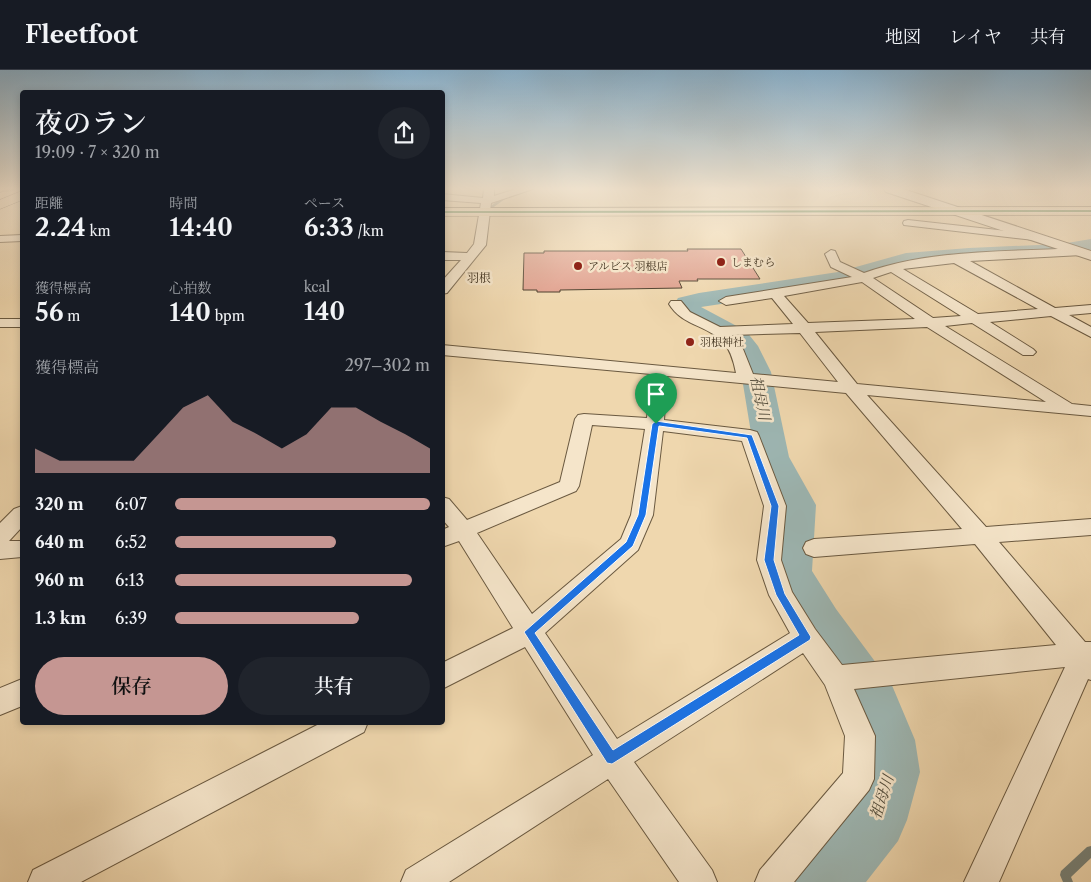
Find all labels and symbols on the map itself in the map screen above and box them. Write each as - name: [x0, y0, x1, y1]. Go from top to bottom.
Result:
- place label: しまむら: [731, 255, 775, 269]
- marker: しまむら: [715, 256, 727, 268]
- place label: アルビス 羽根店: [588, 259, 668, 273]
- marker: アルビス 羽根店: [572, 260, 584, 272]
- district label: 羽根: [467, 270, 491, 285]
- place label: 羽根神社: [700, 335, 744, 349]
- marker: 羽根神社: [684, 336, 696, 348]
- pin: [635, 373, 677, 424]
- water label: 祖母川: [747, 374, 775, 424]
- water label: 祖母川: [866, 771, 898, 821]

